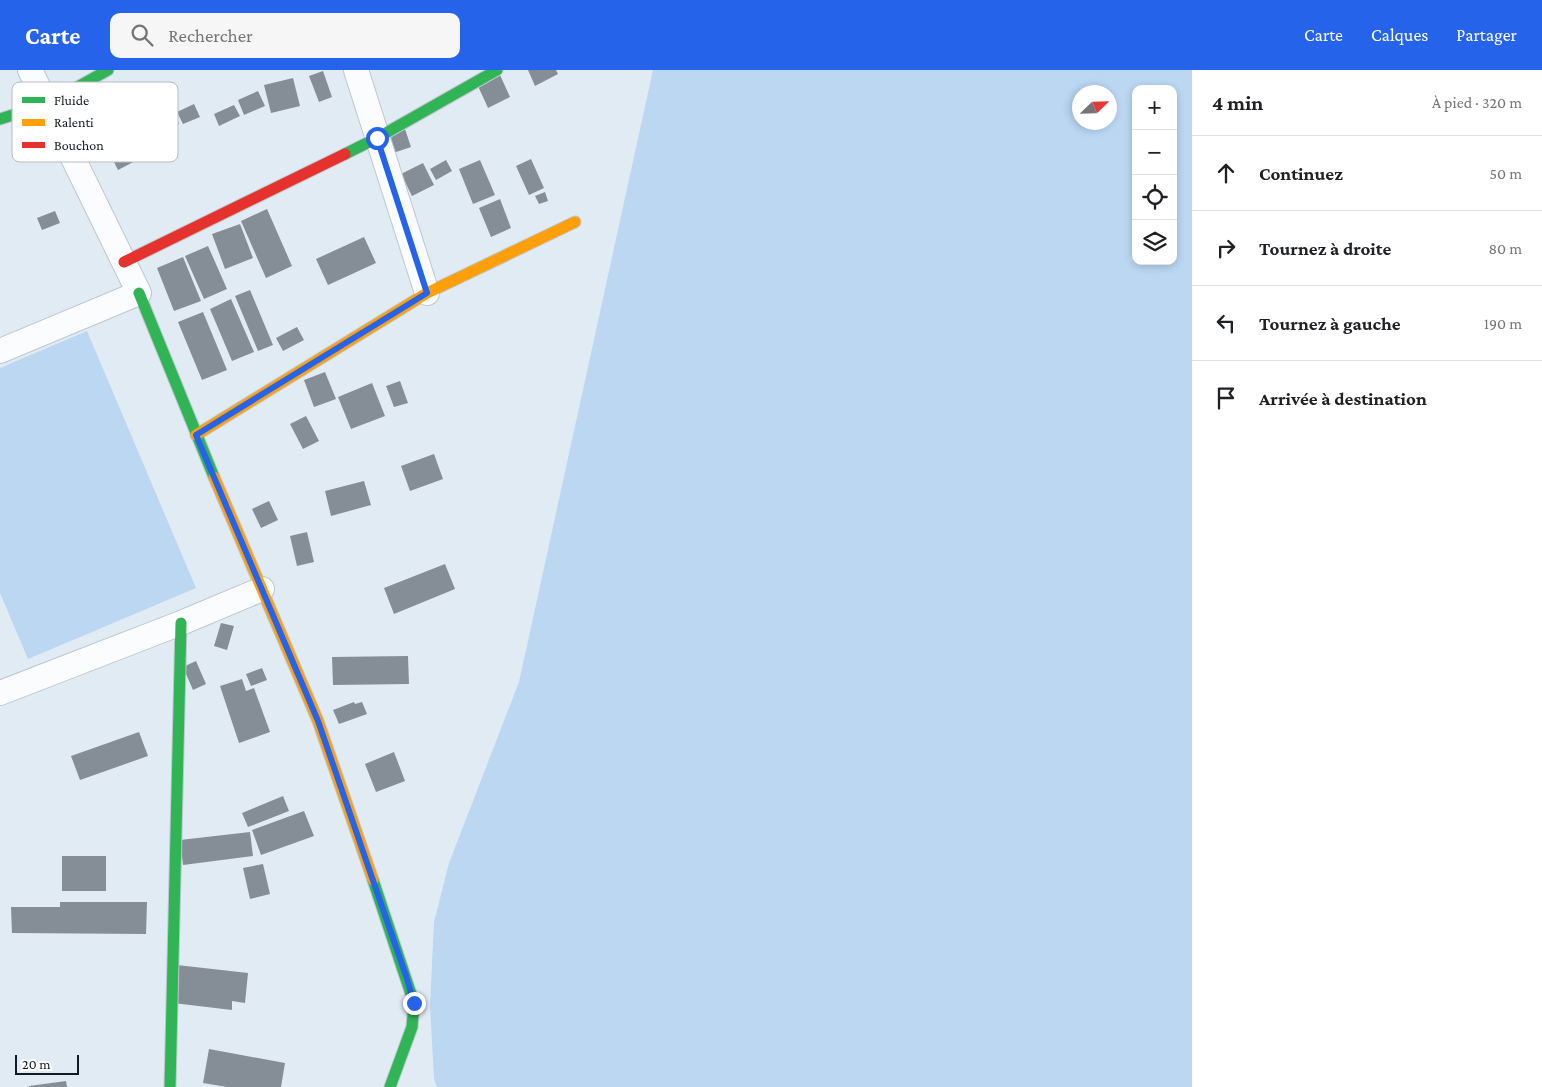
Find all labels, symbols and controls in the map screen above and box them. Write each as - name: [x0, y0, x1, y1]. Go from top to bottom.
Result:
- search box: [110, 13, 460, 58]
- icon: search: [128, 21, 156, 49]
- text: Carte: [25, 22, 80, 49]
- text: Rechercher: [168, 25, 253, 46]
- text: Carte: [1304, 25, 1343, 45]
- text: Calques: [1371, 25, 1428, 45]
- text: Partager: [1456, 25, 1517, 45]
- legend: [12, 82, 178, 162]
- north arrow: [1072, 85, 1117, 130]
- map controls: [1132, 85, 1177, 265]
- button: +: [1132, 85, 1177, 130]
- text: 4 min: [1212, 91, 1263, 115]
- text: Fluide: [54, 92, 89, 108]
- text: À pied · 320 m: [1432, 94, 1522, 111]
- text: Ralenti: [54, 114, 94, 130]
- route start: [366, 127, 389, 150]
- button: −: [1132, 130, 1177, 175]
- text: Bouchon: [54, 137, 104, 153]
- icon: ahead: [1212, 159, 1240, 187]
- text: Continuez: [1259, 163, 1343, 184]
- text: 50 m: [1490, 165, 1522, 182]
- button: locate: [1132, 175, 1177, 220]
- button: layers: [1132, 220, 1177, 265]
- icon: right: [1212, 234, 1240, 262]
- text: Tournez à droite: [1259, 238, 1391, 259]
- text: 80 m: [1488, 240, 1522, 257]
- icon: left: [1212, 309, 1240, 337]
- text: Tournez à gauche: [1259, 313, 1401, 334]
- text: 190 m: [1484, 315, 1522, 332]
- icon: arrive: [1212, 384, 1240, 412]
- text: Arrivée à destination: [1259, 388, 1427, 409]
- route end: [403, 992, 426, 1015]
- scale bar: [15, 1052, 79, 1075]
- text: 20 m: [22, 1056, 50, 1072]

